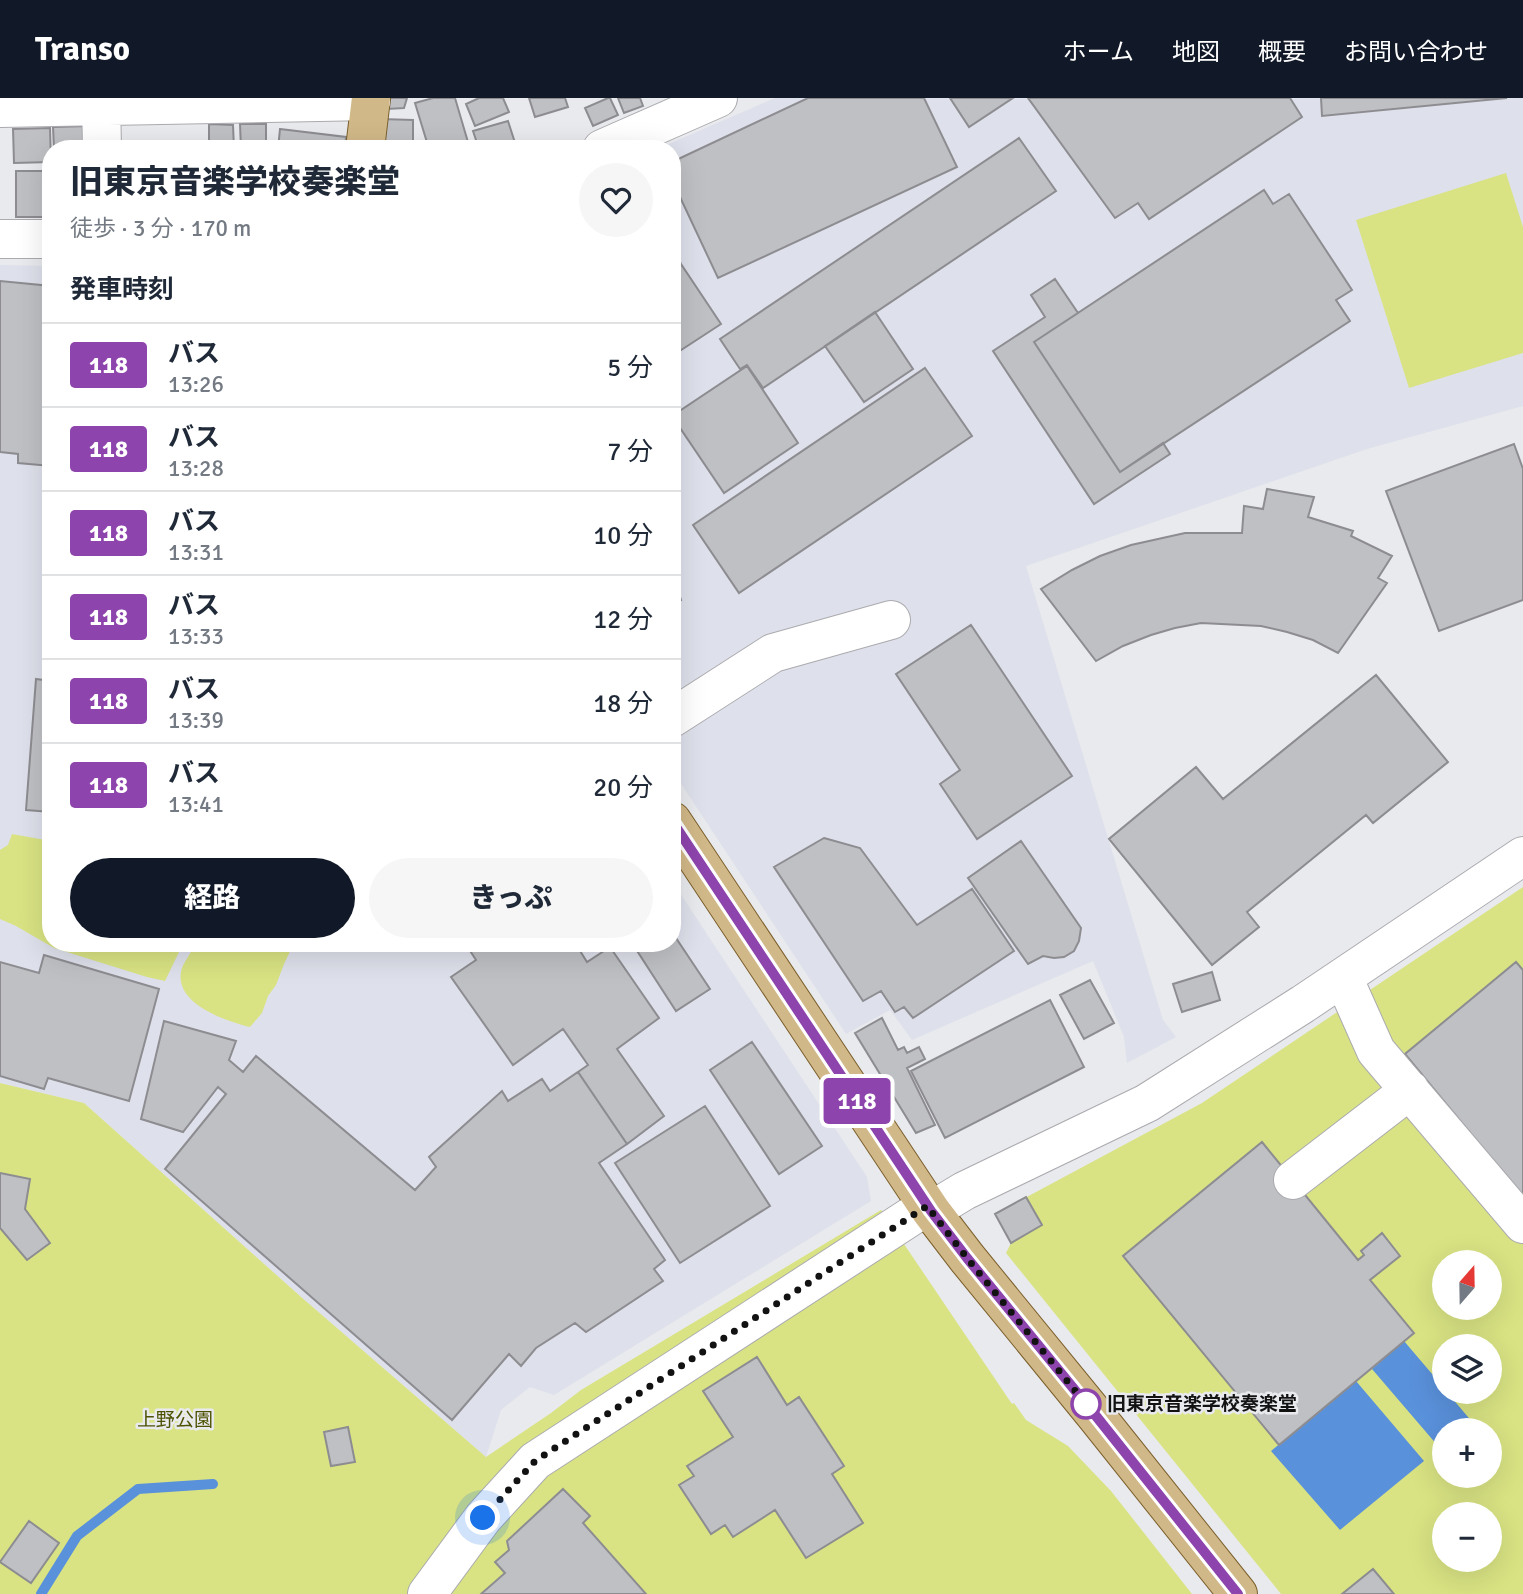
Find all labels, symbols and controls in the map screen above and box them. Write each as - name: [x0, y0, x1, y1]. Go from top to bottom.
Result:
- text: Transo: [35, 29, 130, 70]
- text: ホーム: [1063, 37, 1134, 67]
- text: 地図: [1172, 37, 1220, 67]
- text: 概要: [1258, 37, 1306, 67]
- text: お問い合わせ: [1344, 37, 1488, 67]
- text: 旧東京音楽学校奏楽堂: [70, 162, 400, 203]
- button: heart: [579, 163, 653, 237]
- text: 徒歩 · 3 分 · 170 m: [70, 214, 251, 243]
- text: 発車時刻: [70, 274, 174, 306]
- text: バス: [168, 338, 220, 370]
- text: 118: [89, 350, 128, 380]
- text: 5 分: [607, 352, 653, 384]
- text: 13:26: [168, 370, 224, 399]
- text: バス: [168, 422, 220, 454]
- text: 118: [89, 434, 128, 464]
- text: 7 分: [607, 436, 653, 468]
- text: 13:28: [168, 454, 224, 483]
- text: バス: [168, 506, 220, 538]
- text: 118: [89, 518, 128, 548]
- text: 10 分: [593, 520, 653, 552]
- text: 13:31: [168, 538, 224, 567]
- text: バス: [168, 590, 220, 622]
- text: 118: [89, 602, 128, 632]
- text: 12 分: [593, 604, 653, 636]
- text: 13:33: [168, 622, 224, 651]
- text: バス: [168, 674, 220, 706]
- text: 118: [89, 686, 128, 716]
- text: 18 分: [593, 688, 653, 720]
- text: 13:39: [168, 706, 224, 735]
- text: バス: [168, 758, 220, 790]
- text: 118: [89, 770, 128, 800]
- text: 20 分: [593, 772, 653, 804]
- text: 13:41: [168, 790, 224, 819]
- button: 経路: [70, 858, 355, 938]
- button: きっぷ: [369, 858, 653, 938]
- line badge: 118: [817, 1078, 897, 1124]
- text: 118: [838, 1086, 876, 1116]
- north arrow: [1432, 1250, 1502, 1320]
- map controls: [1432, 1250, 1502, 1572]
- button: layers: [1432, 1334, 1502, 1404]
- marker: 旧東京音楽学校奏楽堂: [1071, 1389, 1101, 1419]
- place label: 旧東京音楽学校奏楽堂: [1107, 1392, 1297, 1416]
- park label: 上野公園: [137, 1408, 213, 1432]
- button: +: [1432, 1418, 1502, 1488]
- your location: [465, 1500, 500, 1535]
- button: −: [1432, 1502, 1502, 1572]

